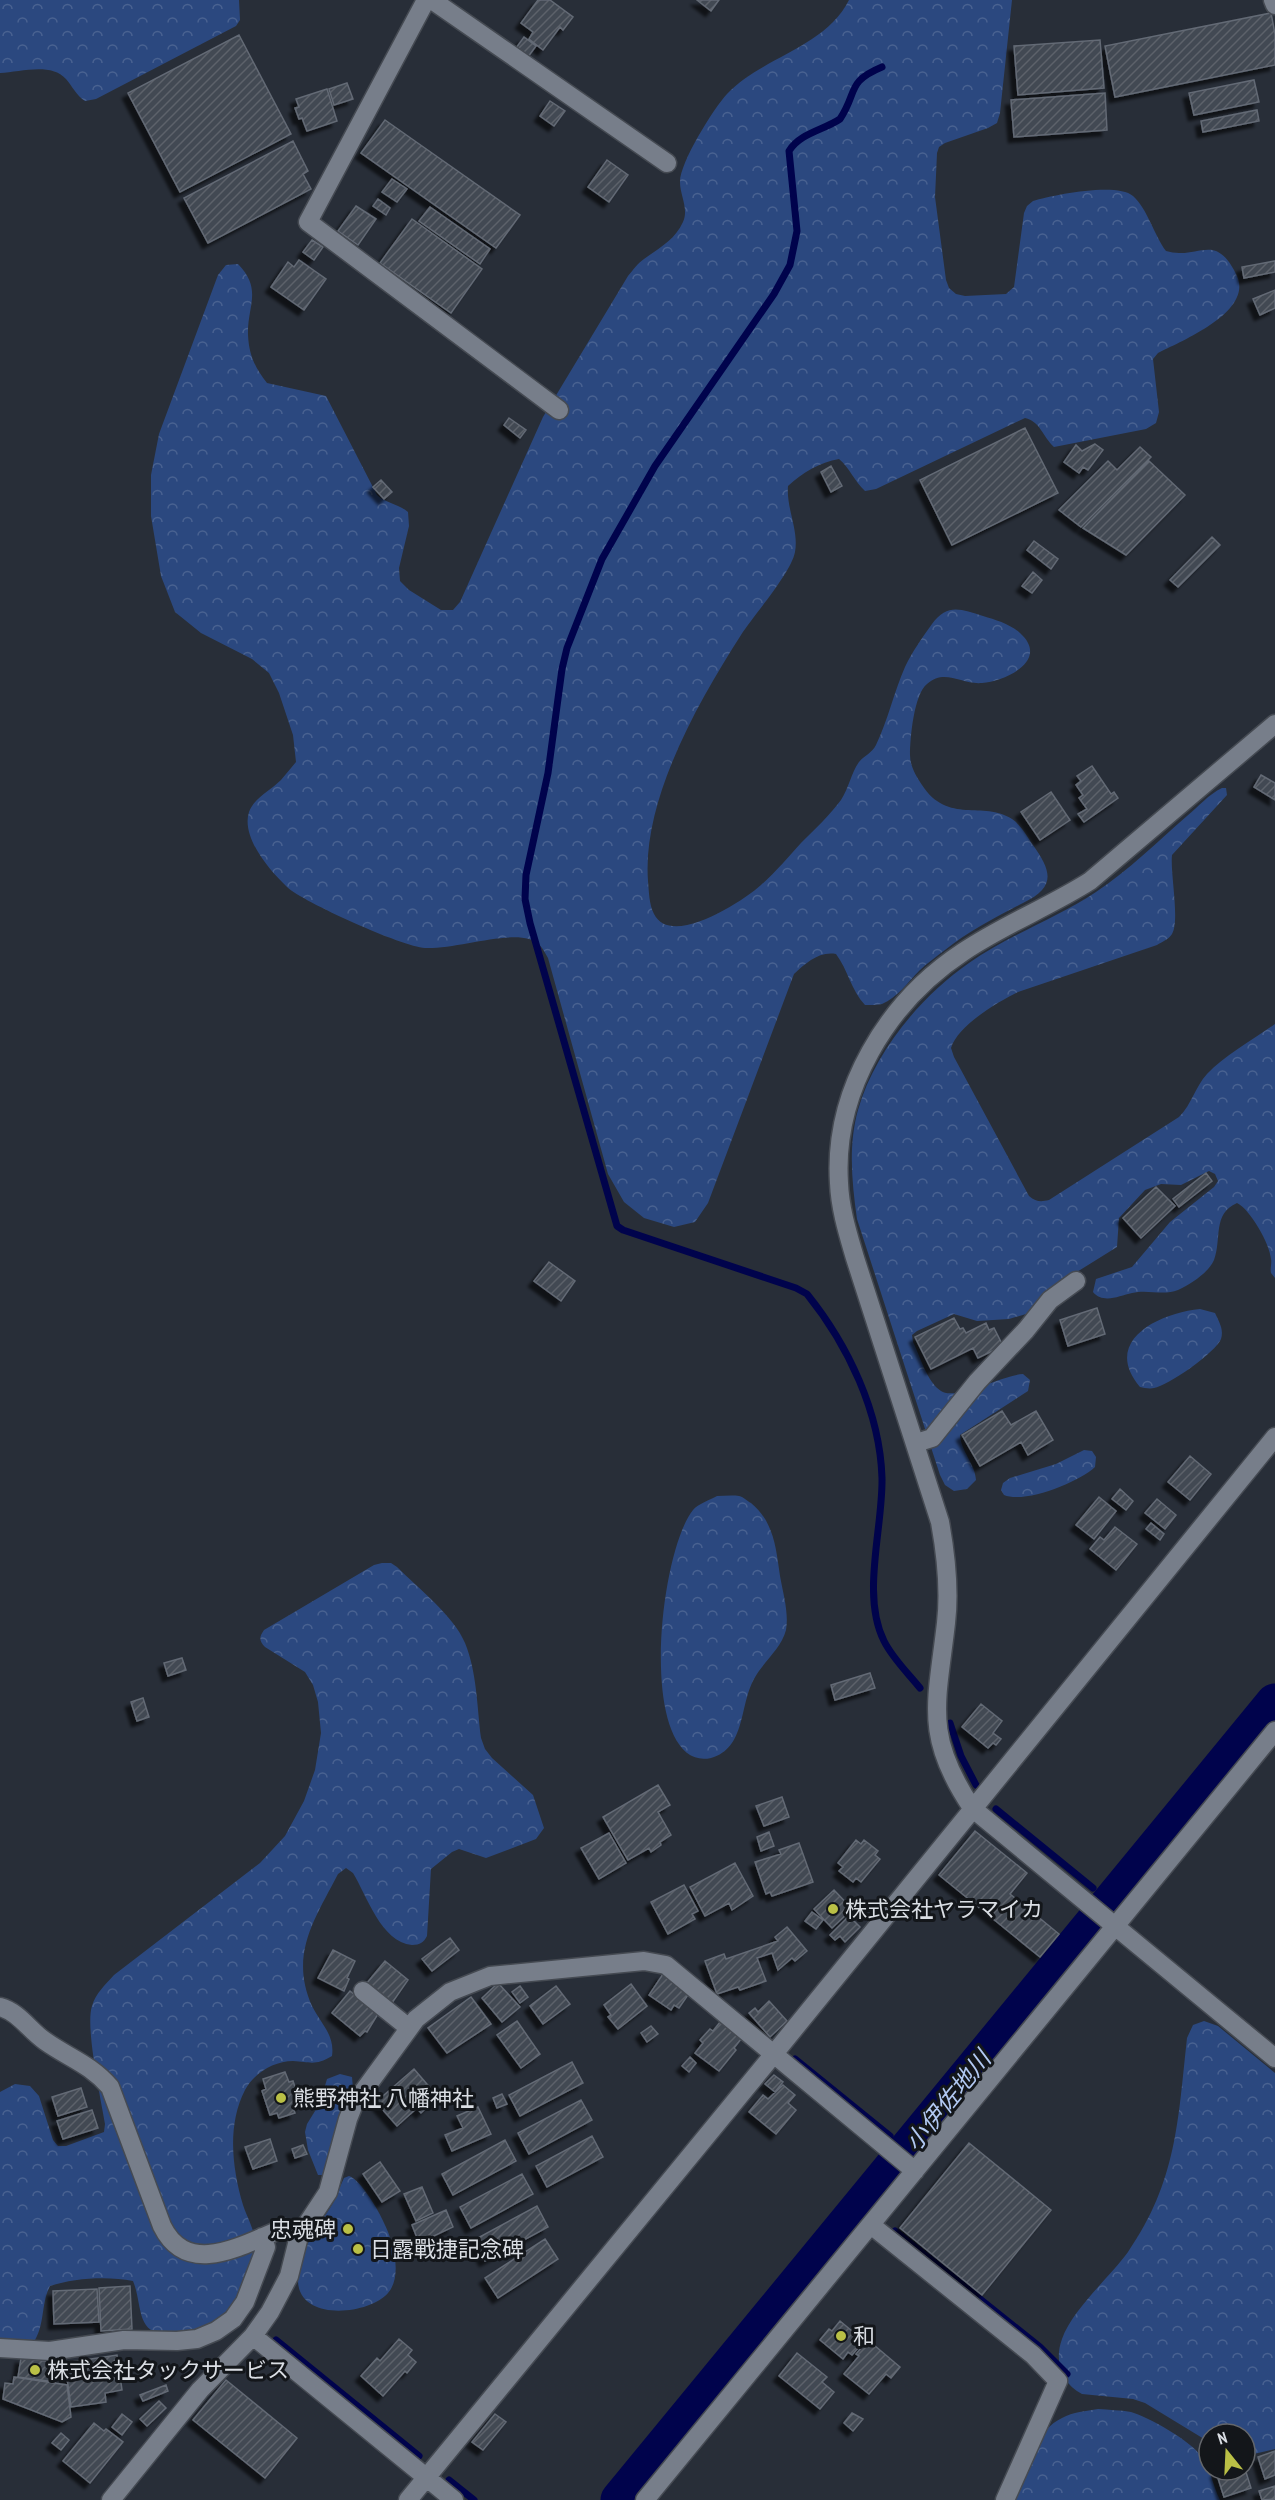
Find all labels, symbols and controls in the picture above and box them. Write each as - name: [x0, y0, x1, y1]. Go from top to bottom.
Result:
- place label: 株式会社ヤラマイカ: [845, 1895, 1043, 1923]
- marker: 株式会社ヤラマイカ: [826, 1902, 840, 1916]
- water label: 小伊佐地川: [898, 2042, 999, 2157]
- place label: 熊野神社 八幡神社: [293, 2084, 474, 2112]
- marker: 熊野神社 八幡神社: [274, 2091, 288, 2105]
- place label: 忠魂碑: [270, 2215, 336, 2243]
- marker: 忠魂碑: [341, 2222, 355, 2236]
- place label: 日露戰捷記念碑: [370, 2235, 524, 2263]
- marker: 日露戰捷記念碑: [351, 2242, 365, 2256]
- place label: 和: [853, 2322, 875, 2350]
- marker: 和: [834, 2329, 848, 2343]
- place label: 株式会社タックサービス: [47, 2356, 289, 2384]
- marker: 株式会社タックサービス: [28, 2363, 42, 2377]
- north arrow: [1197, 2422, 1257, 2482]
- text: N: [1215, 2427, 1230, 2449]

